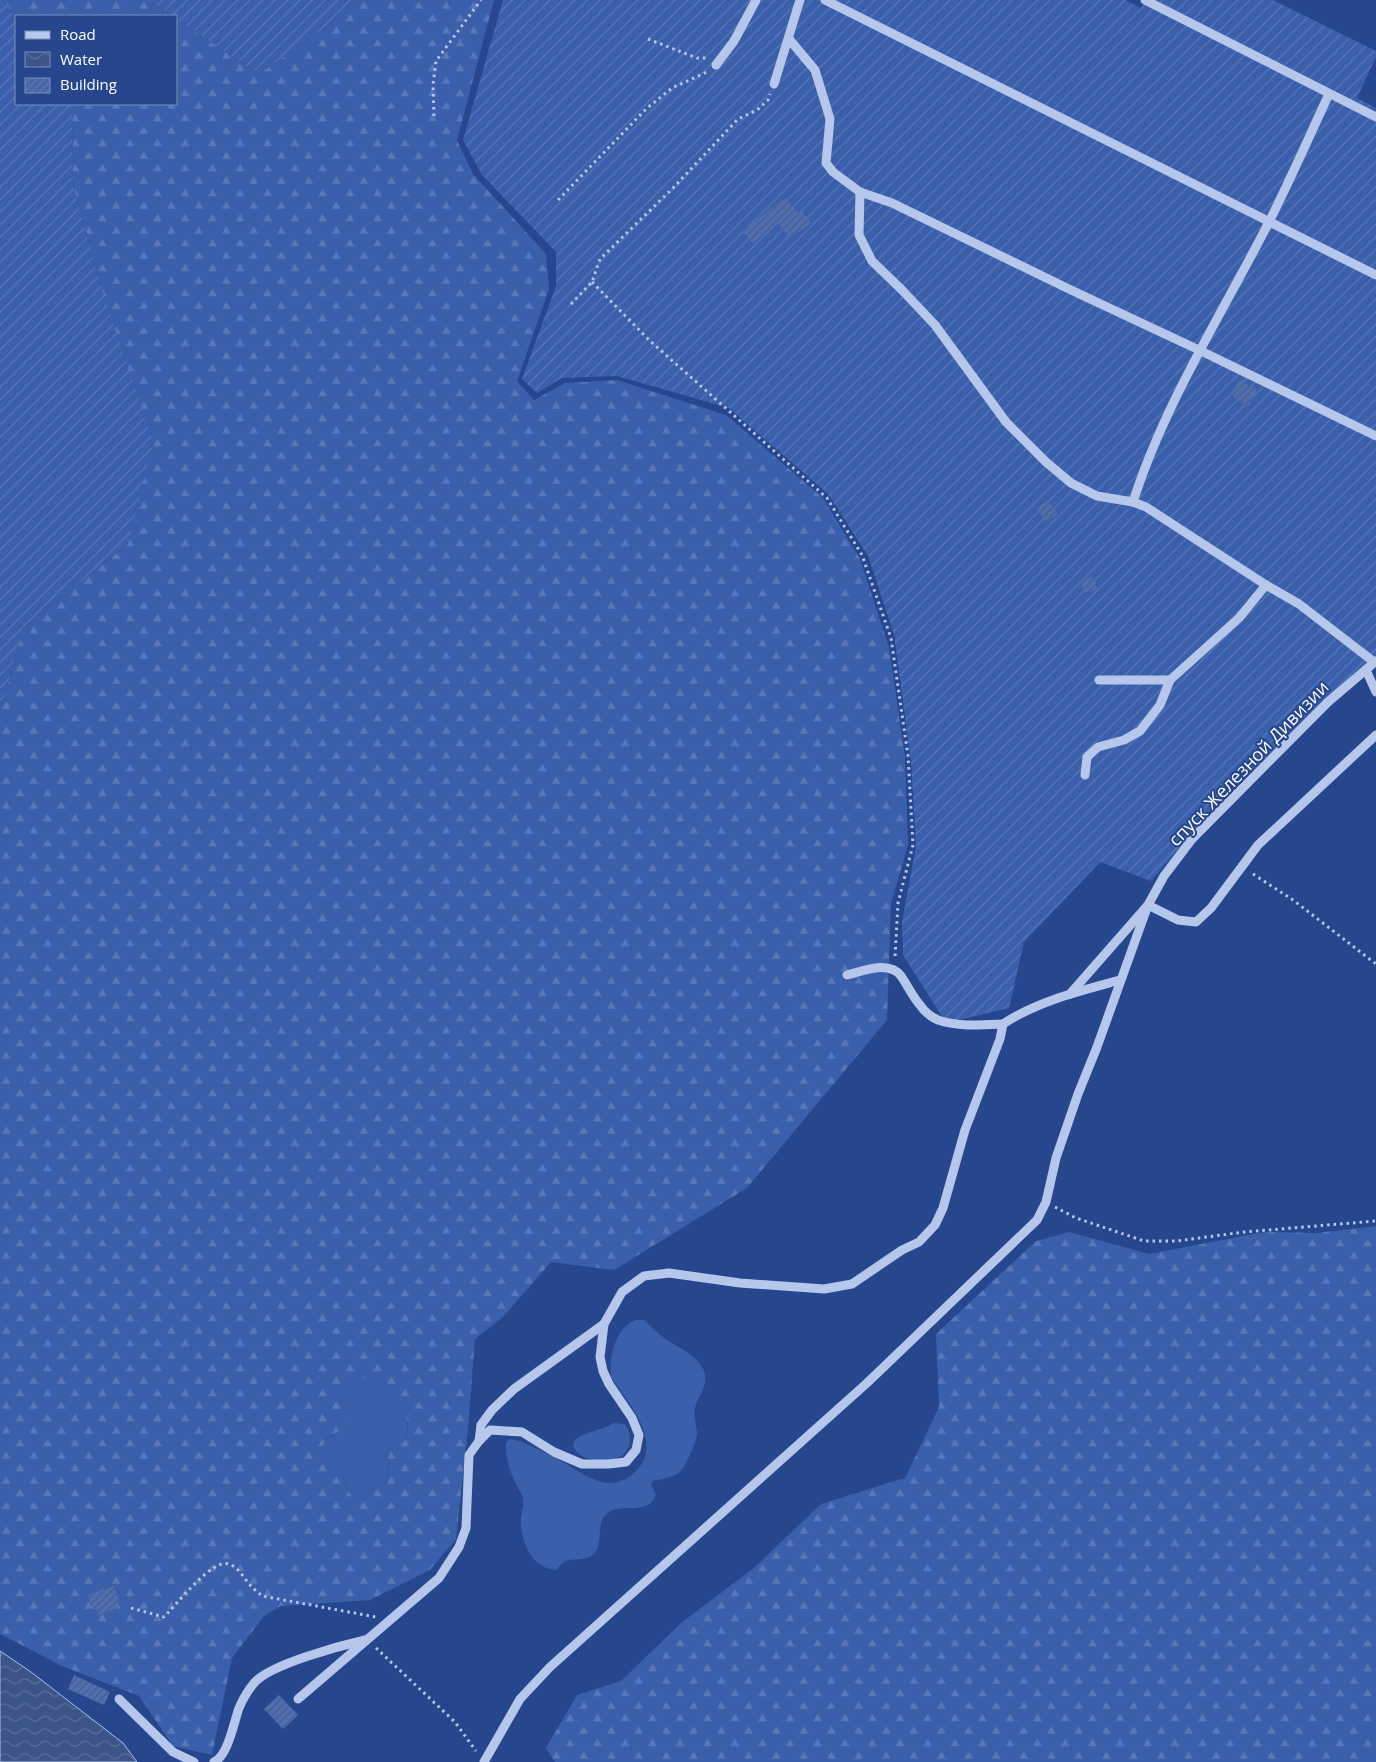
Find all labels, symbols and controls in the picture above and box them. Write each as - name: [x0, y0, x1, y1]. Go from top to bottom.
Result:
- legend: [15, 15, 178, 105]
- text: Road: [60, 24, 96, 44]
- text: Water: [60, 49, 102, 69]
- text: Building: [60, 74, 117, 94]
- street label: спуск Железной Дивизии: [1163, 675, 1333, 851]

